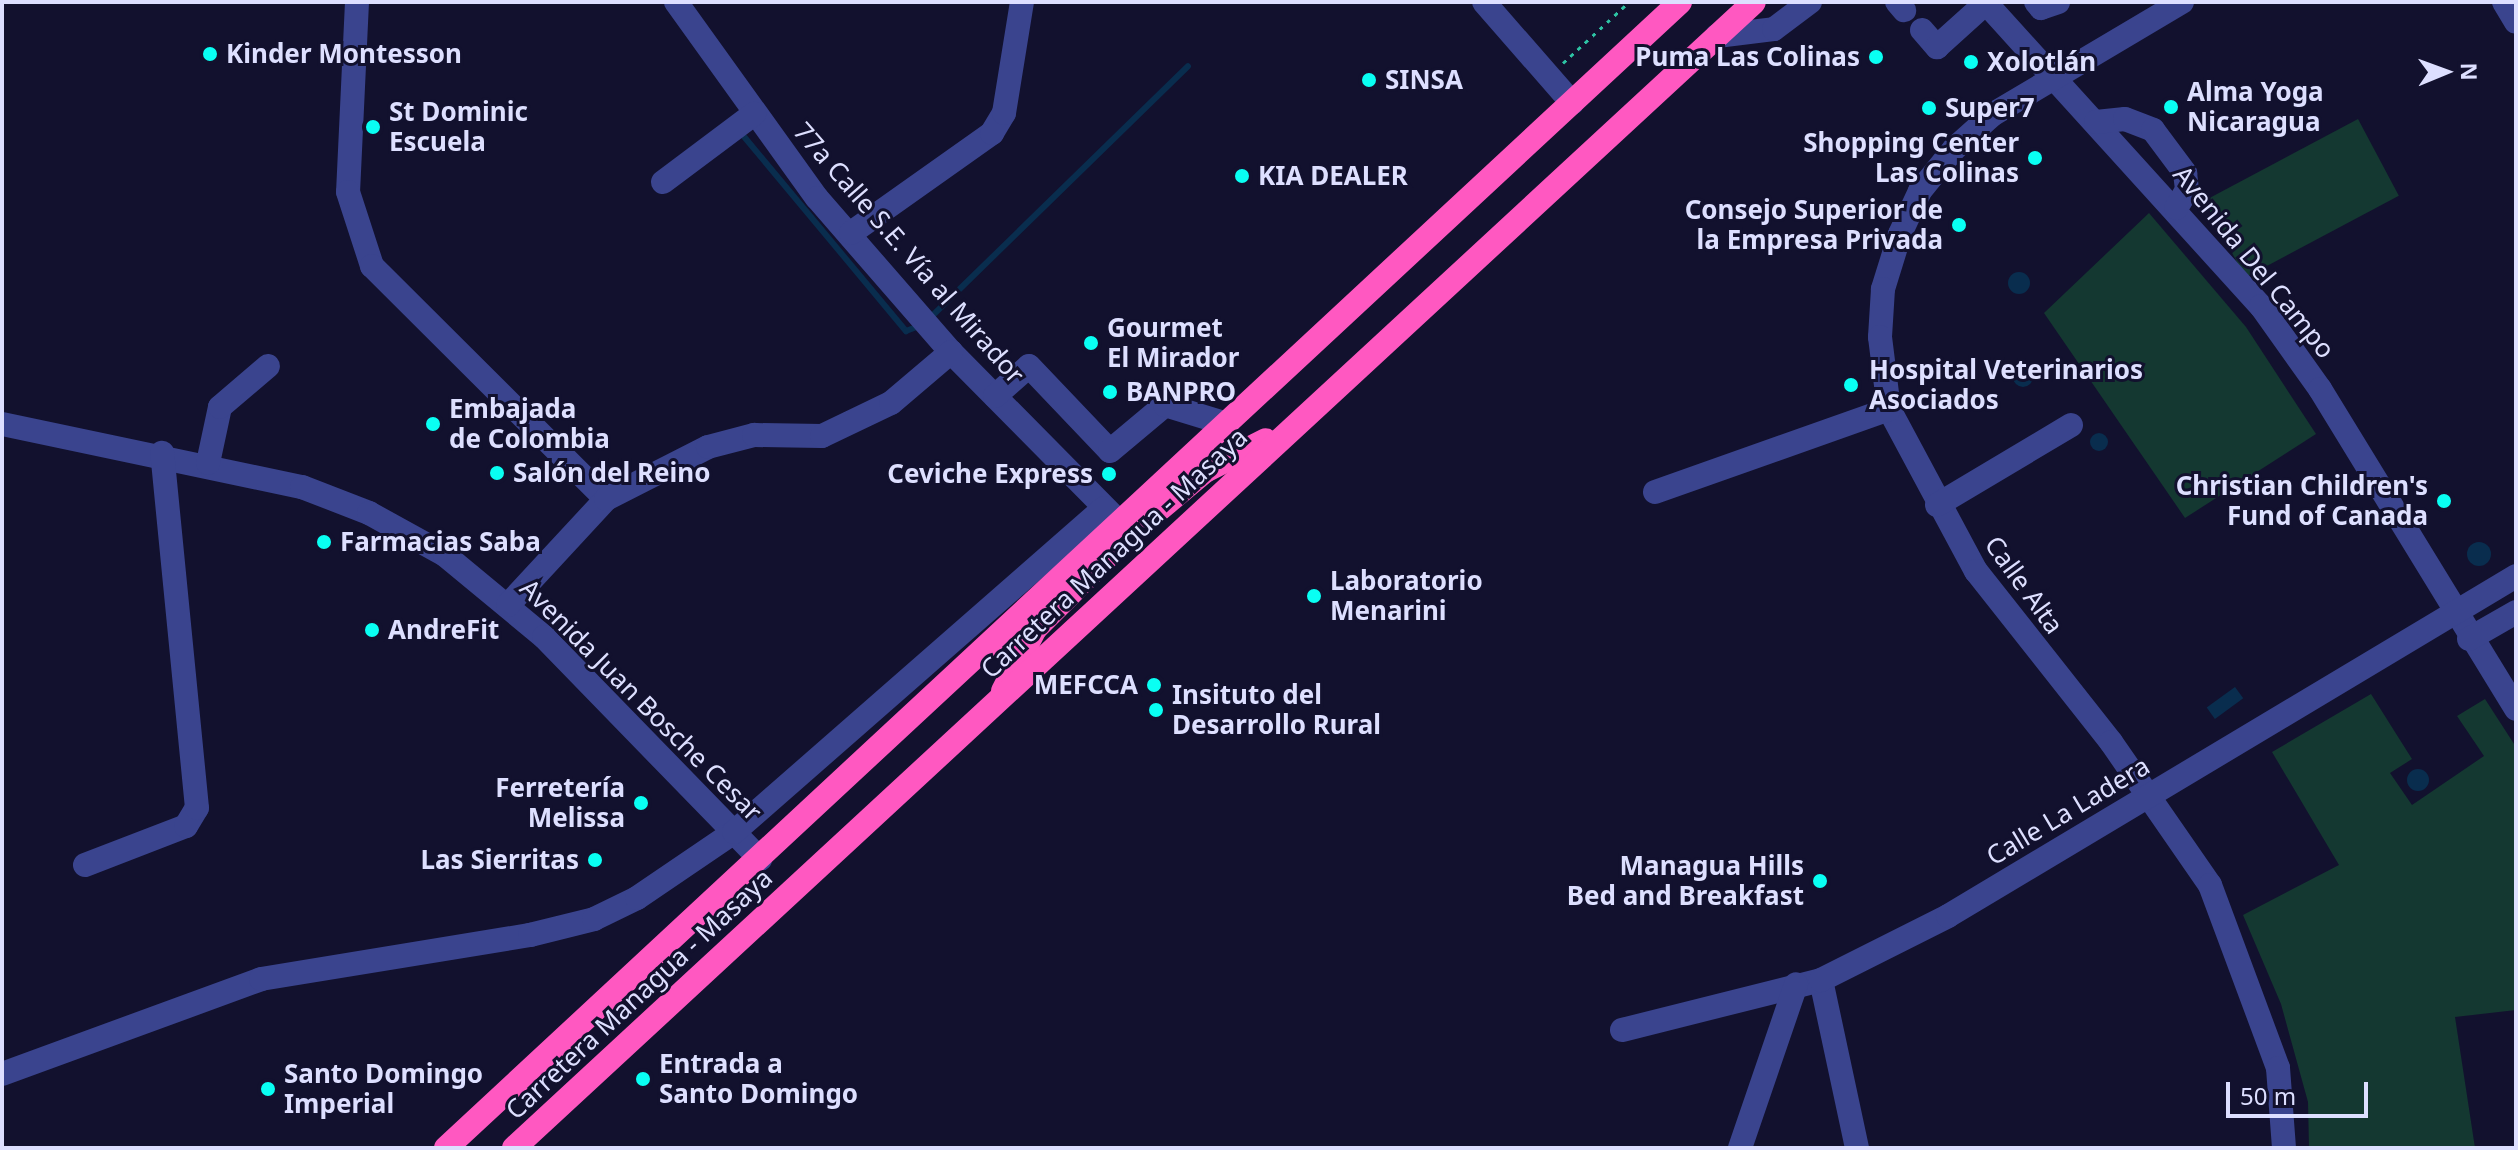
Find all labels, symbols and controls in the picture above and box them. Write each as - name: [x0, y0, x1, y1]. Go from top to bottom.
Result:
- north arrow: [2406, 32, 2486, 112]
- place label: Kinder Montesson: [226, 38, 462, 70]
- place label: Puma Las Colinas: [1635, 41, 1860, 73]
- marker: Kinder Montesson: [201, 45, 219, 63]
- place label: Xolotlán: [1987, 46, 2096, 78]
- marker: Puma Las Colinas: [1867, 48, 1885, 66]
- marker: Xolotlán: [1962, 53, 1980, 71]
- text: N: [2455, 62, 2485, 81]
- place label: SINSA: [1385, 64, 1463, 96]
- marker: SINSA: [1360, 71, 1378, 89]
- place label: Alma Yoga Nicaragua: [2187, 76, 2324, 138]
- place label: Super7: [1945, 92, 2035, 124]
- place label: St Dominic Escuela: [389, 96, 528, 158]
- marker: Alma Yoga Nicaragua: [2162, 98, 2180, 116]
- marker: Super7: [1920, 99, 1938, 117]
- street label: 77a Calle S.E. Vía al Mirador: [787, 116, 1031, 390]
- marker: St Dominic Escuela: [364, 118, 382, 136]
- place label: Shopping Center Las Colinas: [1803, 127, 2019, 188]
- marker: Shopping Center Las Colinas: [2026, 149, 2044, 167]
- street label: Avenida Del Campo: [2167, 159, 2341, 365]
- place label: KIA DEALER: [1258, 160, 1408, 192]
- marker: KIA DEALER: [1233, 167, 1251, 185]
- place label: Consejo Superior de la Empresa Privada: [1685, 194, 1943, 256]
- marker: Consejo Superior de la Empresa Privada: [1950, 216, 1968, 234]
- place label: Gourmet El Mirador: [1107, 312, 1239, 374]
- marker: Gourmet El Mirador: [1082, 334, 1100, 352]
- place label: Hospital Veterinarios Asociados: [1869, 354, 2143, 416]
- marker: Hospital Veterinarios Asociados: [1840, 374, 1862, 396]
- place label: BANPRO: [1126, 376, 1236, 408]
- marker: BANPRO: [1101, 383, 1119, 401]
- place label: Embajada de Colombia: [449, 393, 610, 454]
- marker: Embajada de Colombia: [424, 415, 442, 433]
- street label: Carretera Managua - Masaya: [974, 421, 1254, 685]
- place label: Salón del Reino: [513, 457, 711, 489]
- place label: Ceviche Express: [887, 458, 1093, 490]
- marker: Salón del Reino: [488, 464, 506, 482]
- marker: Ceviche Express: [1100, 465, 1118, 483]
- place label: Christian Children's Fund of Canada: [2176, 470, 2428, 532]
- marker: Christian Children's Fund of Canada: [2435, 492, 2453, 510]
- place label: Farmacias Saba: [340, 526, 541, 558]
- street label: Calle Alta: [1978, 530, 2070, 640]
- marker: Farmacias Saba: [315, 533, 333, 551]
- place label: Laboratorio Menarini: [1330, 565, 1483, 626]
- street label: Avenida Juan Bosche Cesar: [514, 573, 768, 827]
- marker: Laboratorio Menarini: [1305, 587, 1323, 605]
- place label: AndreFit: [388, 614, 499, 646]
- marker: AndreFit: [363, 621, 381, 639]
- place label: MEFCCA: [1034, 669, 1138, 701]
- marker: MEFCCA: [1145, 676, 1163, 694]
- place label: Insituto del Desarrollo Rural: [1172, 679, 1381, 740]
- marker: Insituto del Desarrollo Rural: [1147, 701, 1165, 719]
- street label: Calle La Ladera: [1981, 750, 2155, 872]
- place label: Ferretería Melissa: [495, 772, 625, 834]
- marker: Ferretería Melissa: [632, 794, 650, 812]
- place label: Las Sierritas: [421, 844, 579, 876]
- place label: Managua Hills Bed and Breakfast: [1567, 850, 1804, 912]
- marker: Las Sierritas: [586, 851, 604, 869]
- street label: Carretera Managua - Masaya: [499, 862, 779, 1126]
- marker: Managua Hills Bed and Breakfast: [1811, 872, 1829, 890]
- place label: Entrada a Santo Domingo: [659, 1048, 858, 1110]
- place label: Santo Domingo Imperial: [284, 1058, 483, 1120]
- scale bar: [2230, 1066, 2372, 1116]
- marker: Entrada a Santo Domingo: [634, 1070, 652, 1088]
- text: 50 m: [2240, 1079, 2296, 1112]
- marker: Santo Domingo Imperial: [259, 1080, 277, 1098]

